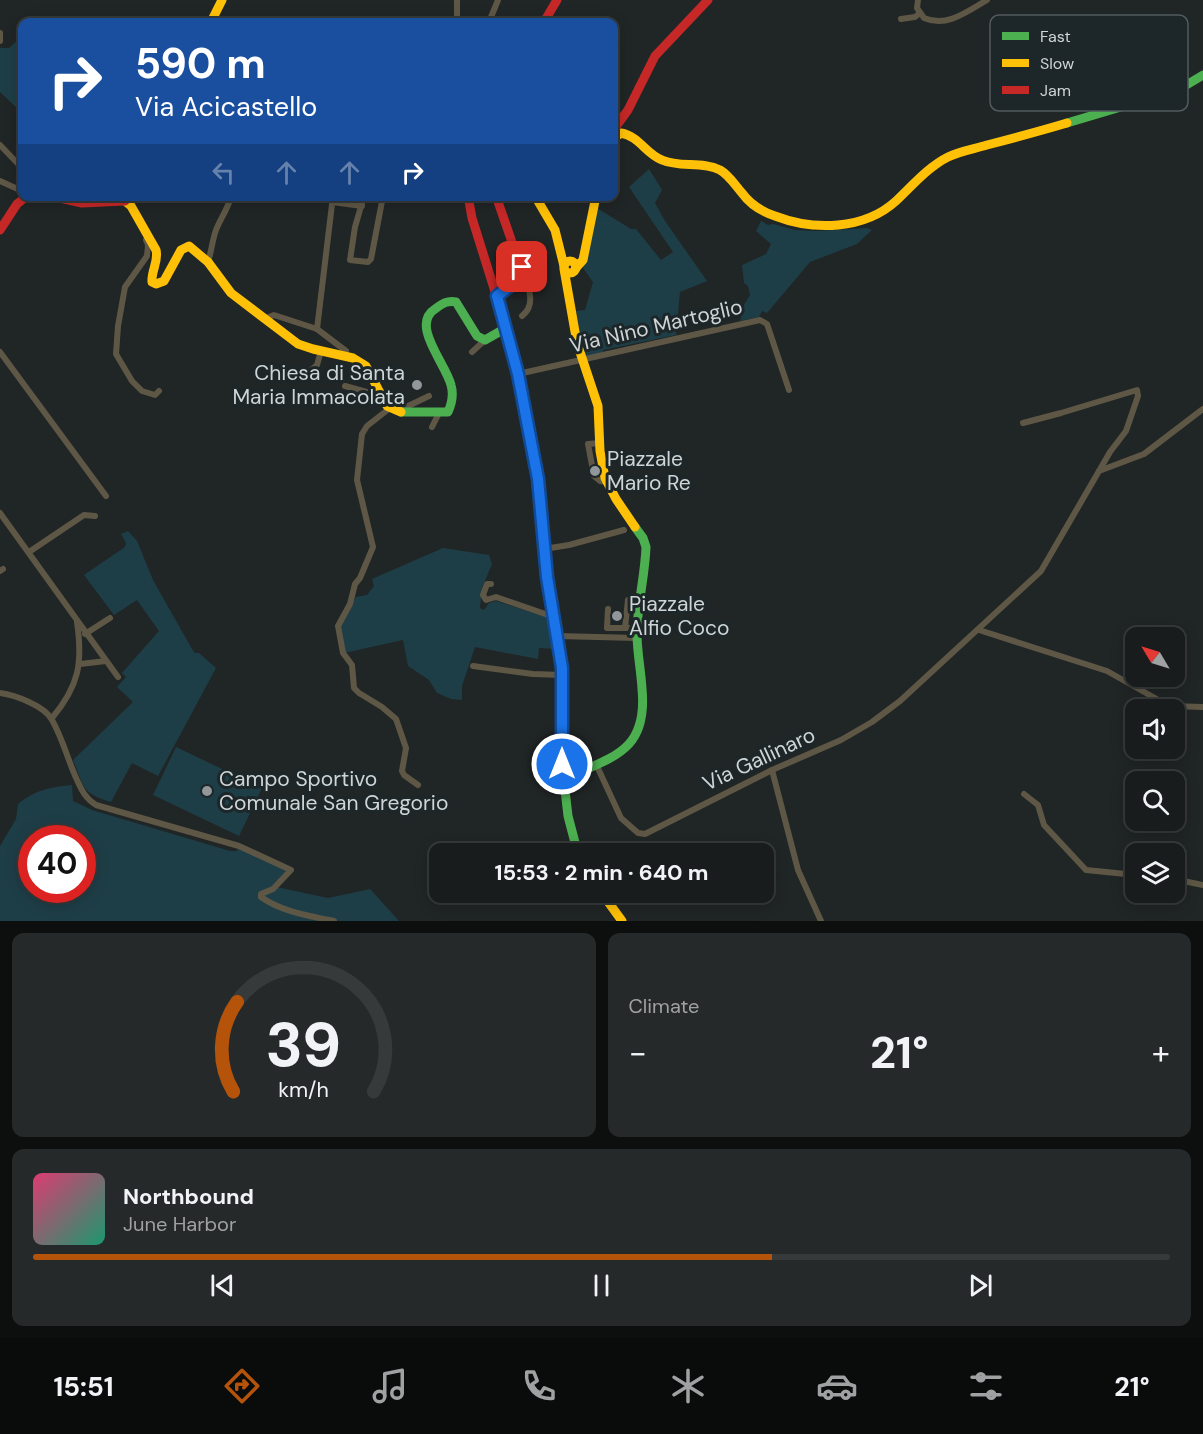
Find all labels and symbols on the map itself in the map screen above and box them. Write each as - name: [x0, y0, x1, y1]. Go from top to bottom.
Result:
- legend: [990, 15, 1188, 111]
- text: Fast: [1040, 26, 1071, 47]
- text: Slow: [1040, 53, 1074, 74]
- text: Jam: [1040, 80, 1071, 101]
- pin: [496, 241, 547, 292]
- street label: Via Nino Martoglio: [567, 293, 745, 359]
- place label: Chiesa di Santa Maria Immacolata: [232, 359, 405, 411]
- marker: Chiesa di Santa Maria Immacolata: [410, 378, 424, 392]
- place label: Piazzale Mario Re: [607, 445, 691, 497]
- marker: Piazzale Mario Re: [588, 464, 602, 478]
- place label: Piazzale Alfio Coco: [629, 590, 729, 642]
- marker: Piazzale Alfio Coco: [610, 609, 624, 623]
- north arrow: [1125, 627, 1185, 687]
- street label: Via Gallinaro: [698, 721, 820, 797]
- position arrow: [530, 732, 594, 796]
- place label: Campo Sportivo Comunale San Gregorio: [219, 765, 448, 817]
- marker: Campo Sportivo Comunale San Gregorio: [200, 784, 214, 798]
- speed limit sign: 40: [18, 825, 96, 903]

